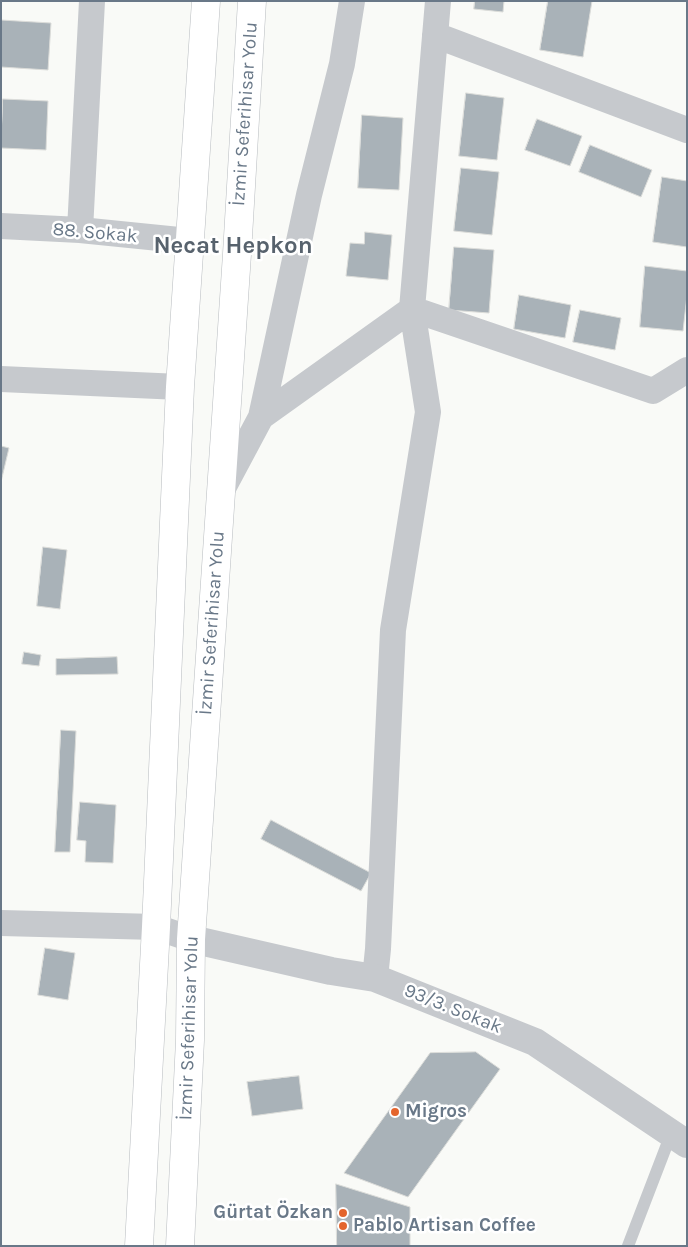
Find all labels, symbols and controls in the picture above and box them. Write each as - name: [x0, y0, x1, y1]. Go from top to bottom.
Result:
- street label: İzmir Seferihisar Yolu: [227, 21, 263, 207]
- street label: 88. Sokak: [52, 218, 138, 248]
- district label: Necat Hepkon: [153, 232, 313, 260]
- street label: İzmir Seferihisar Yolu: [194, 530, 230, 716]
- street label: İzmir Seferihisar Yolu: [174, 935, 204, 1121]
- street label: 93/3. Sokak: [401, 979, 505, 1039]
- place label: Migros: [405, 1101, 467, 1123]
- marker: Migros: [389, 1106, 401, 1118]
- place label: Gürtat Özkan: [213, 1202, 333, 1224]
- marker: Gürtat Özkan: [337, 1207, 349, 1219]
- place label: Pablo Artisan Coffee: [353, 1215, 536, 1237]
- marker: Pablo Artisan Coffee: [337, 1220, 349, 1232]

